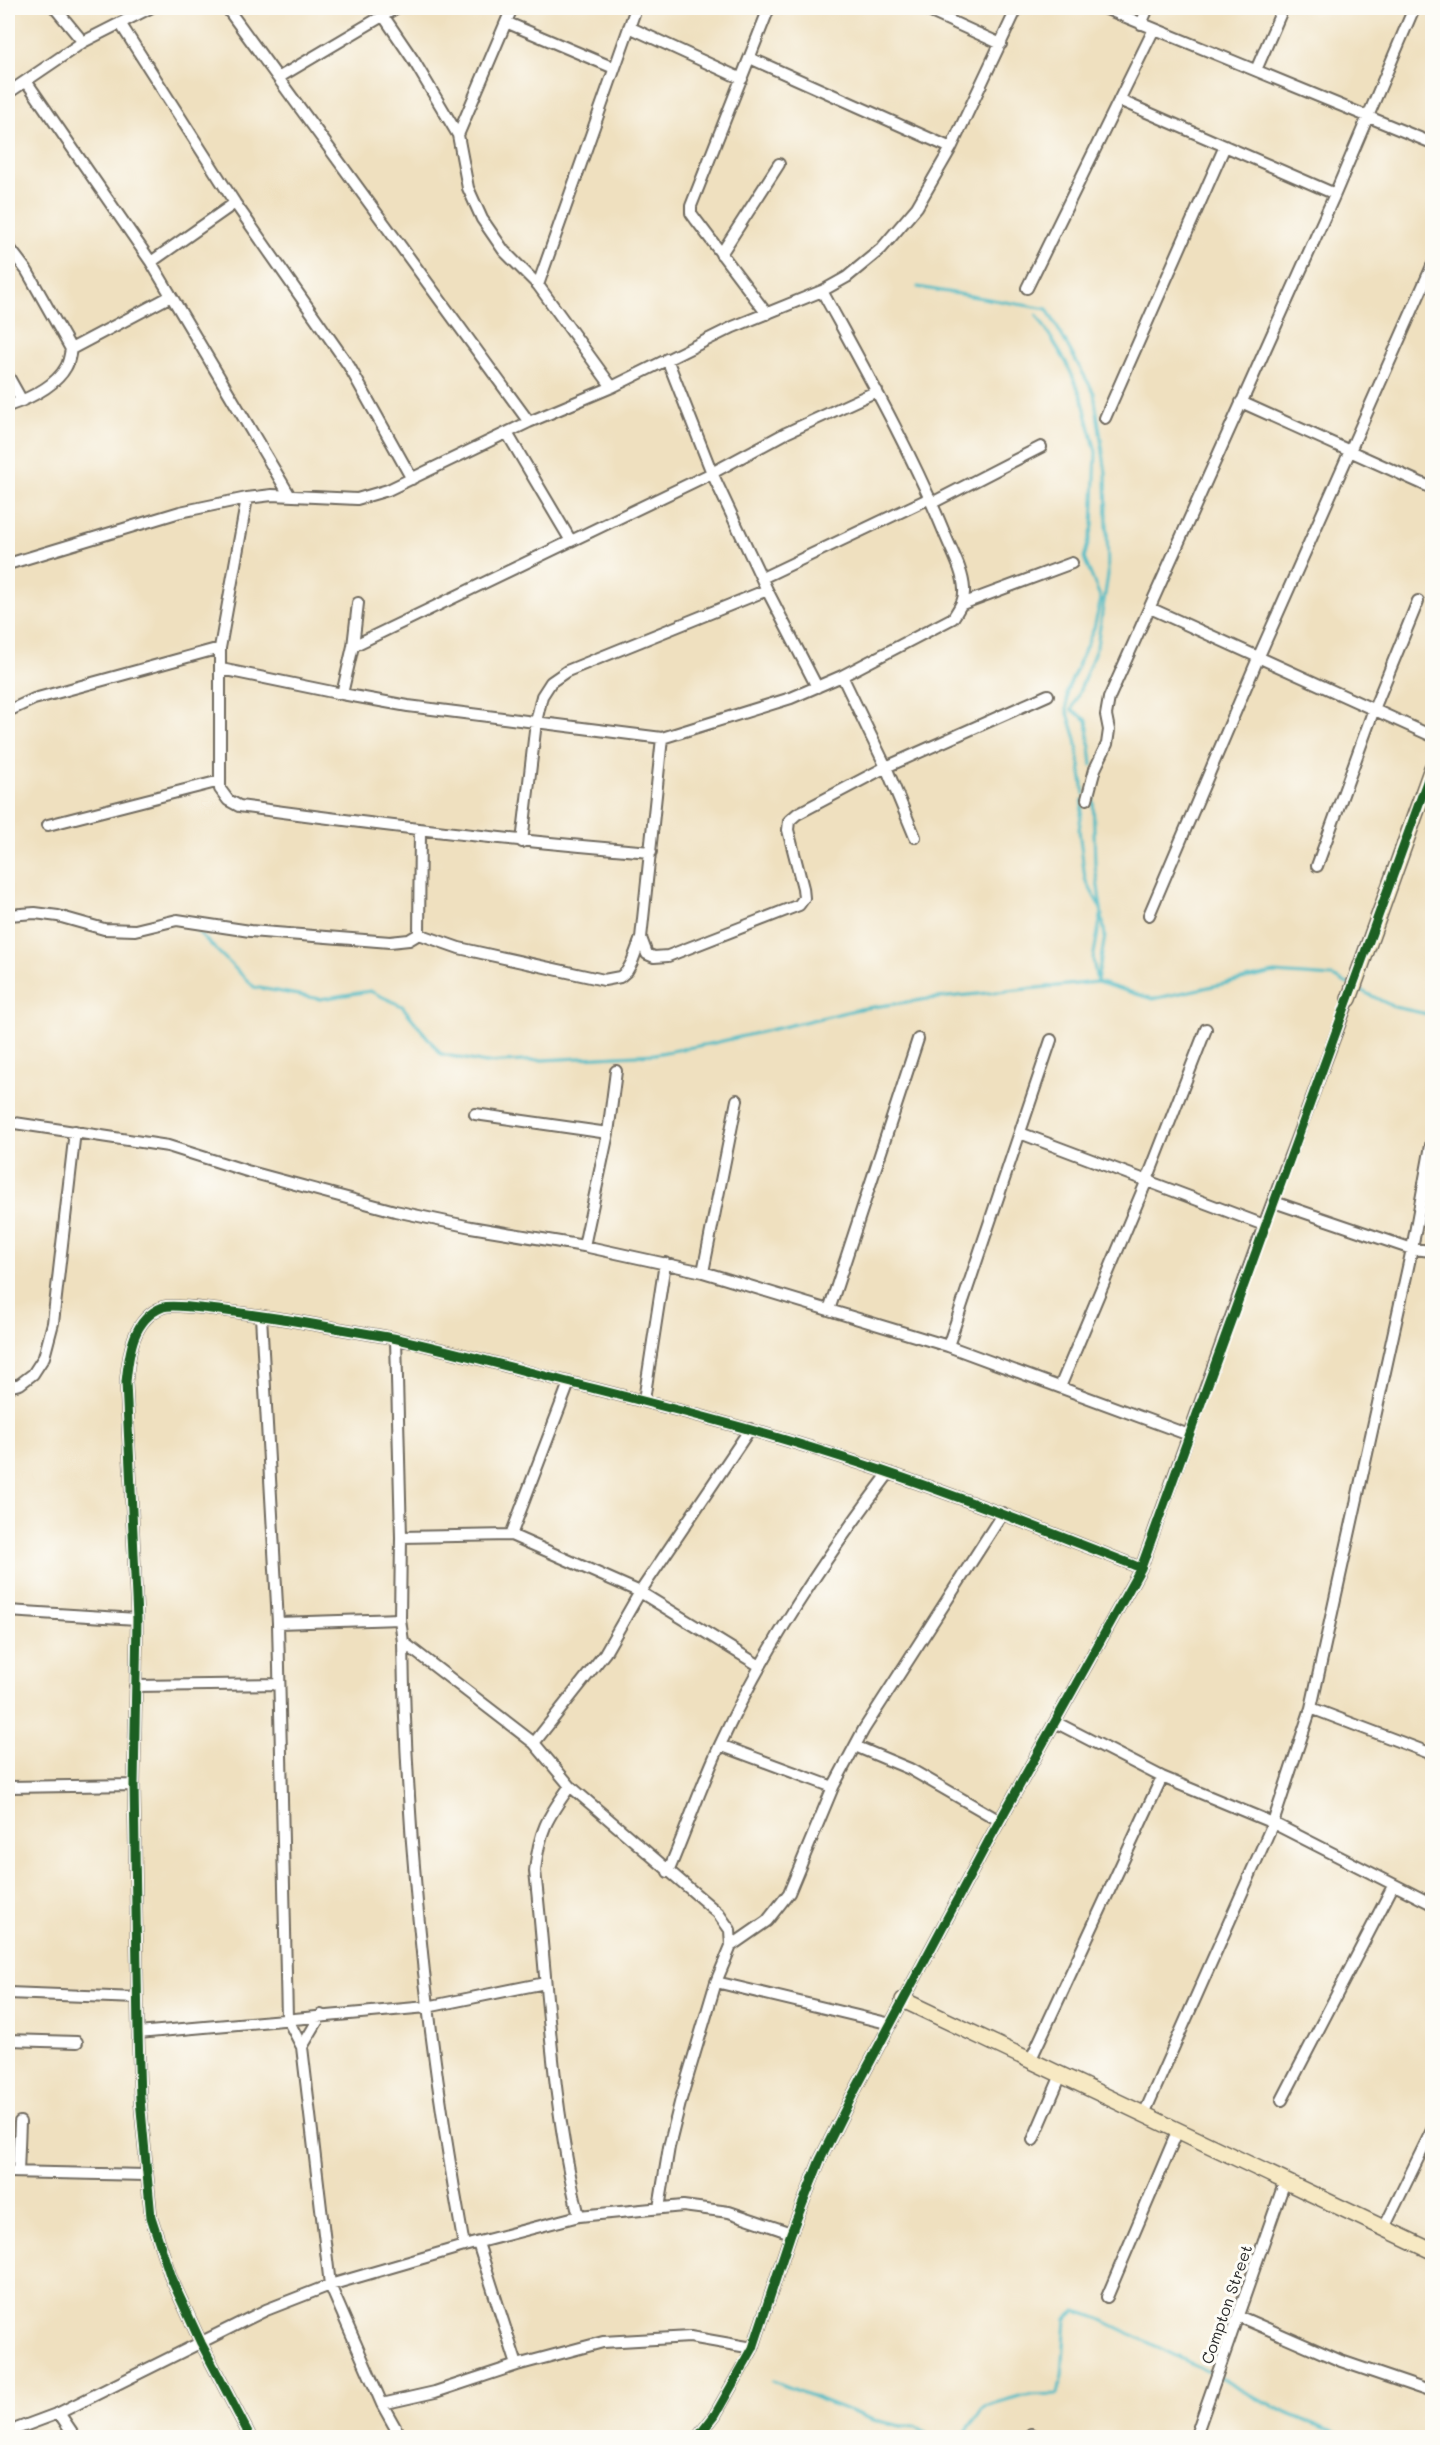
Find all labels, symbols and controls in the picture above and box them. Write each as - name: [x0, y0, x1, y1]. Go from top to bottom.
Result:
- street label: Compton Street: [1196, 2241, 1256, 2367]

